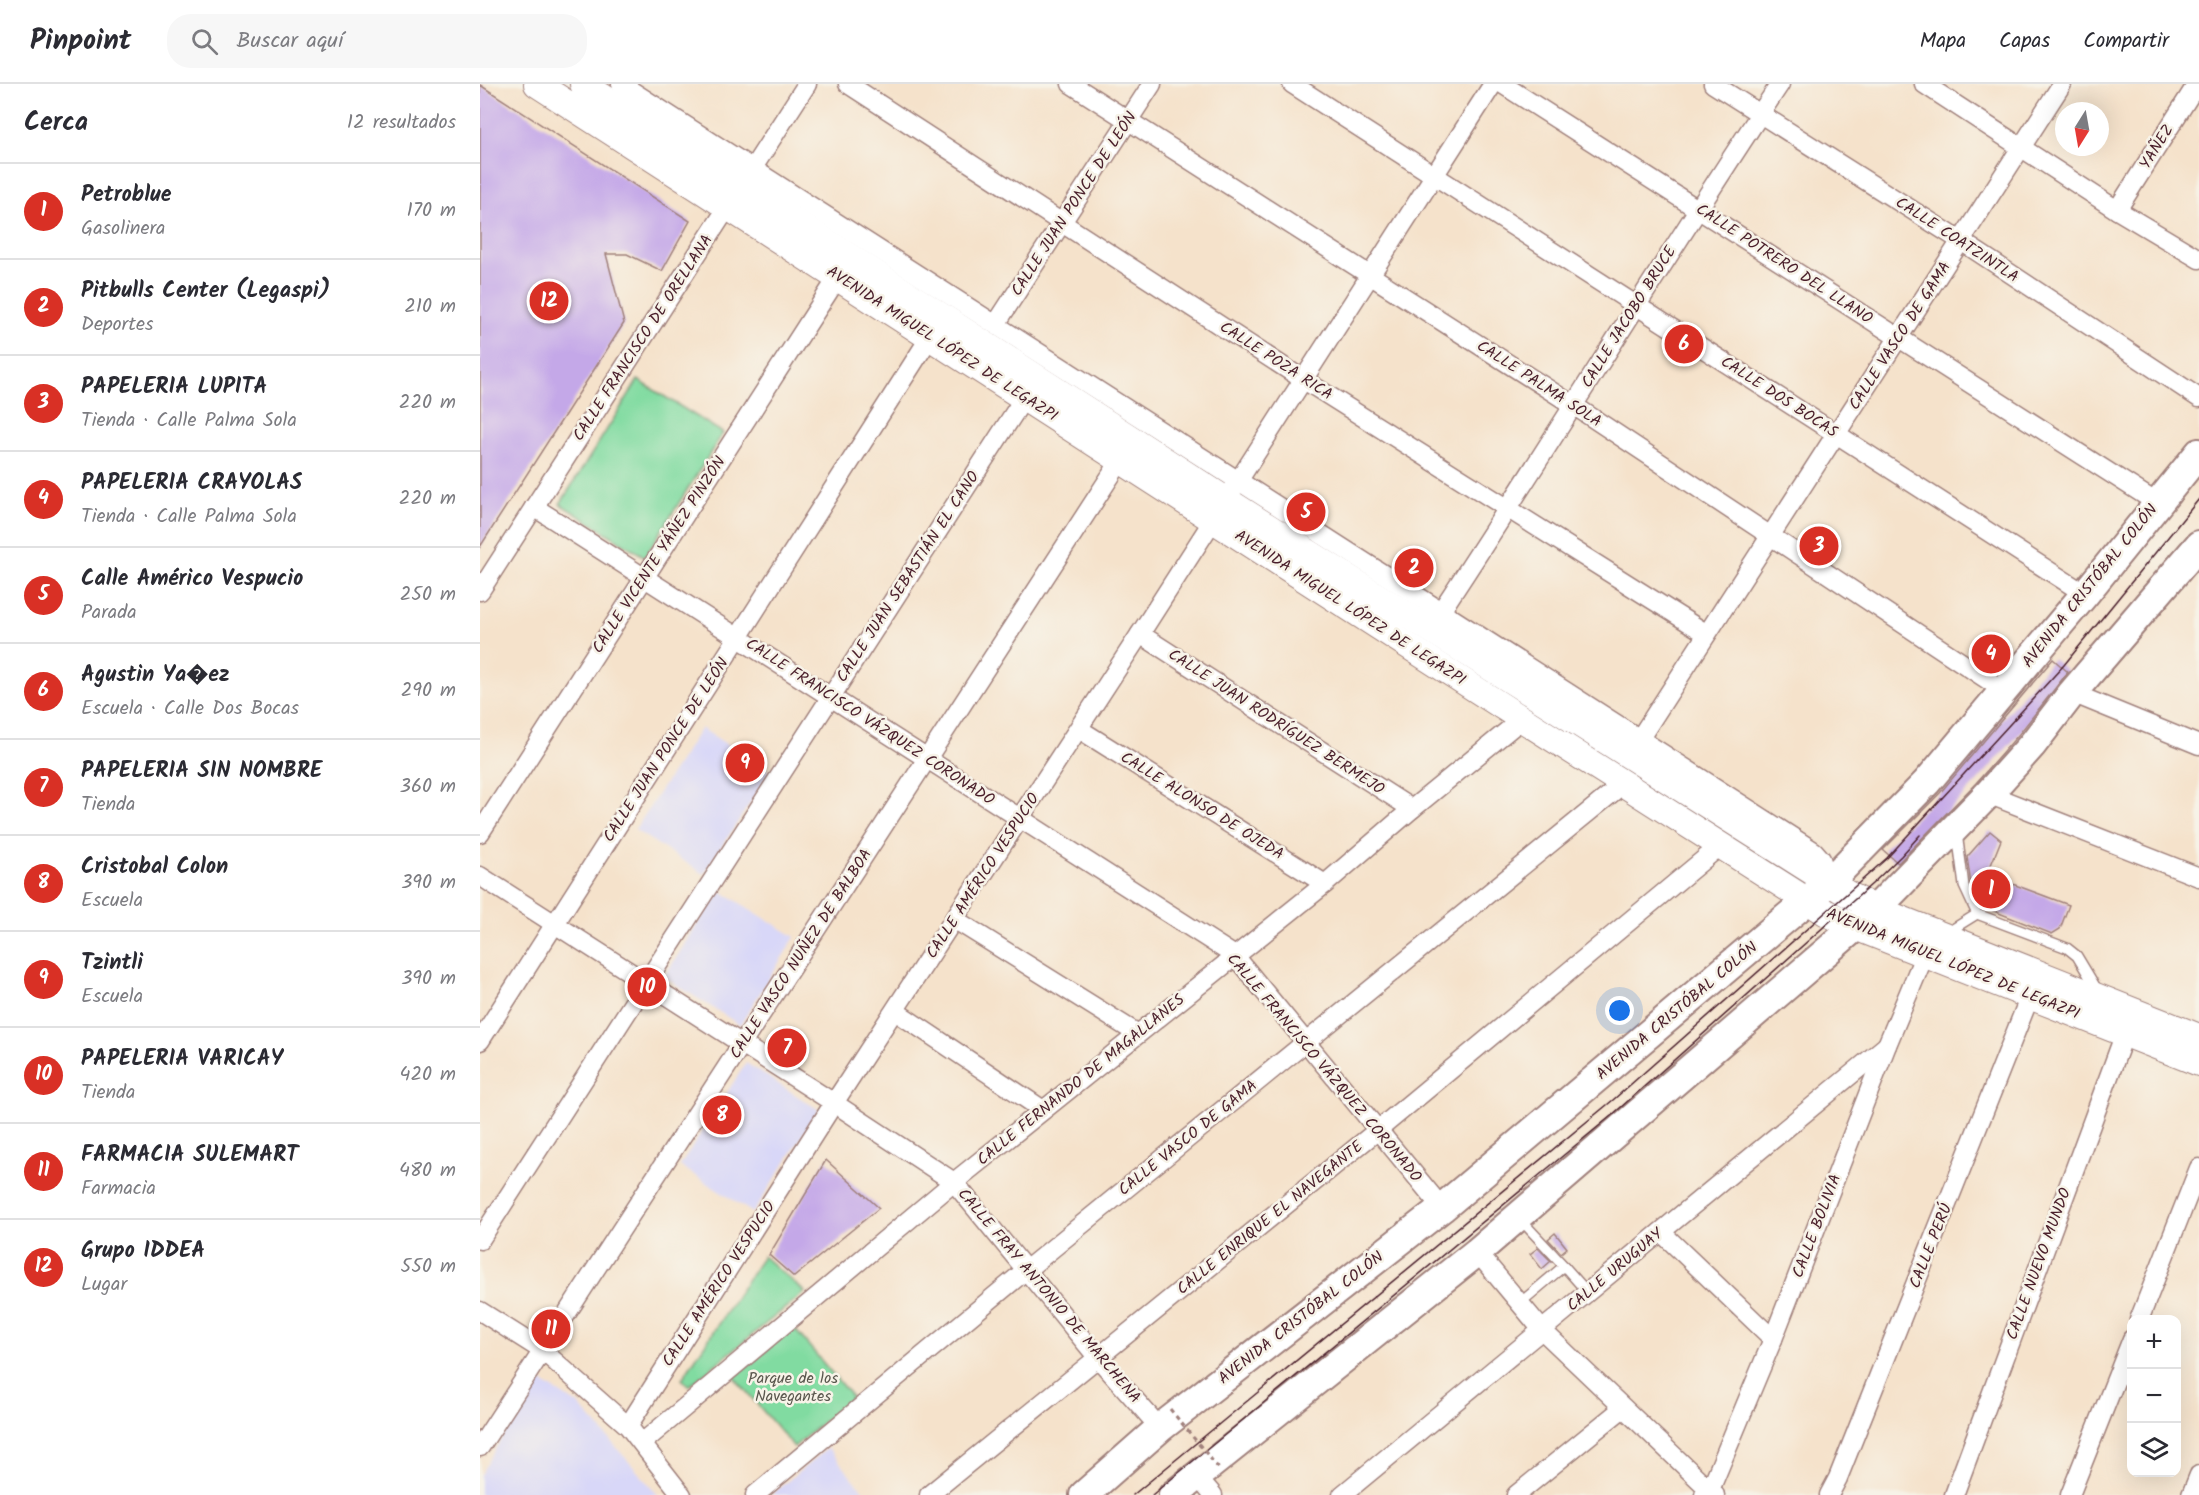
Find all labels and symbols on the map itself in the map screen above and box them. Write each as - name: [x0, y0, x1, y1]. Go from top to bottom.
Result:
- north arrow: [2055, 102, 2109, 156]
- street label: CALLE JUAN PONCE DE LEÓN: [1005, 106, 1143, 301]
- street label: YAÑEZ: [2133, 120, 2181, 174]
- street label: CALLE COATZINTLA: [1890, 191, 2024, 290]
- street label: CALLE POTRERO DEL LLANO: [1691, 197, 1878, 331]
- street label: CALLE FRANCISCO DE ORELLANA: [567, 229, 720, 446]
- street label: CALLE JACOBO BRUCE: [1575, 240, 1683, 393]
- street label: CALLE VASCO DE GAMA: [1842, 256, 1958, 415]
- street label: AVENIDA MIGUEL LÓPEZ DE LEGAZPI: [821, 260, 1063, 428]
- pin: 12: [530, 278, 568, 324]
- street label: CALLE POZA RICA: [1214, 315, 1338, 407]
- pin: 6: [1664, 322, 1704, 366]
- street label: CALLE PALMA SOLA: [1471, 334, 1607, 434]
- street label: CALLE DOS BOCAS: [1715, 350, 1843, 445]
- street label: CALLE VICENTE YÁÑEZ PINZÓN: [586, 451, 732, 659]
- street label: CALLE JUAN SEBASTIÁN EL CANO: [830, 466, 986, 688]
- pin: 5: [1286, 490, 1326, 534]
- street label: AVENIDA CRISTÓBAL COLÓN: [2016, 499, 2164, 673]
- street label: AVENIDA MIGUEL LÓPEZ DE LEGAZPI: [1229, 524, 1471, 692]
- pin: 3: [1800, 524, 1838, 568]
- pin: 2: [1394, 546, 1434, 590]
- street label: CALLE FRANCISCO VÁZQUEZ CORONADO: [740, 632, 1000, 812]
- pin: 4: [1972, 632, 2010, 676]
- street label: CALLE JUAN RODRÍGUEZ BERMEJO: [1163, 642, 1389, 802]
- street label: CALLE JUAN PONCE DE LEÓN: [597, 652, 735, 847]
- pin: 9: [726, 740, 764, 786]
- street label: CALLE ALONSO DE OJEDA: [1115, 745, 1289, 867]
- street label: CALLE AMÉRICO VESPUCIO: [920, 788, 1046, 964]
- street label: CALLE VASCO NUÑEZ DE BALBOA: [723, 844, 879, 1064]
- pin: 1: [1972, 866, 2010, 912]
- street label: AVENIDA MIGUEL LÓPEZ DE LEGAZPI: [1822, 902, 2084, 1026]
- street label: AVENIDA CRISTÓBAL COLÓN: [1591, 936, 1763, 1086]
- street label: CALLE FRANCISCO VÁZQUEZ CORONADO: [1220, 948, 1428, 1188]
- pin: 10: [628, 964, 666, 1010]
- street label: CALLE FERNANDO DE MAGALLANES: [972, 988, 1191, 1172]
- your location: [1605, 996, 1634, 1025]
- pin: 7: [768, 1026, 806, 1070]
- street label: CALLE VASCO DE GAMA: [1113, 1074, 1263, 1202]
- pin: 8: [702, 1092, 742, 1138]
- street label: CALLE ENRIQUE EL NAVEGANTE: [1171, 1134, 1369, 1301]
- street label: CALLE BOLIVIA: [1786, 1170, 1848, 1282]
- street label: CALLE FRAY ANTONIO DE MARCHENA: [951, 1183, 1147, 1409]
- street label: CALLE NUEVO MUNDO: [2000, 1184, 2078, 1344]
- street label: CALLE AMÉRICO VESPUCIO: [656, 1196, 782, 1372]
- street label: CALLE PERÚ: [1903, 1199, 1960, 1292]
- street label: CALLE URUGUAY: [1561, 1222, 1669, 1318]
- street label: AVENIDA CRISTÓBAL COLÓN: [1213, 1245, 1389, 1391]
- pin: 11: [532, 1306, 570, 1352]
- park label: Parque de los Navegantes: [748, 1366, 838, 1409]

